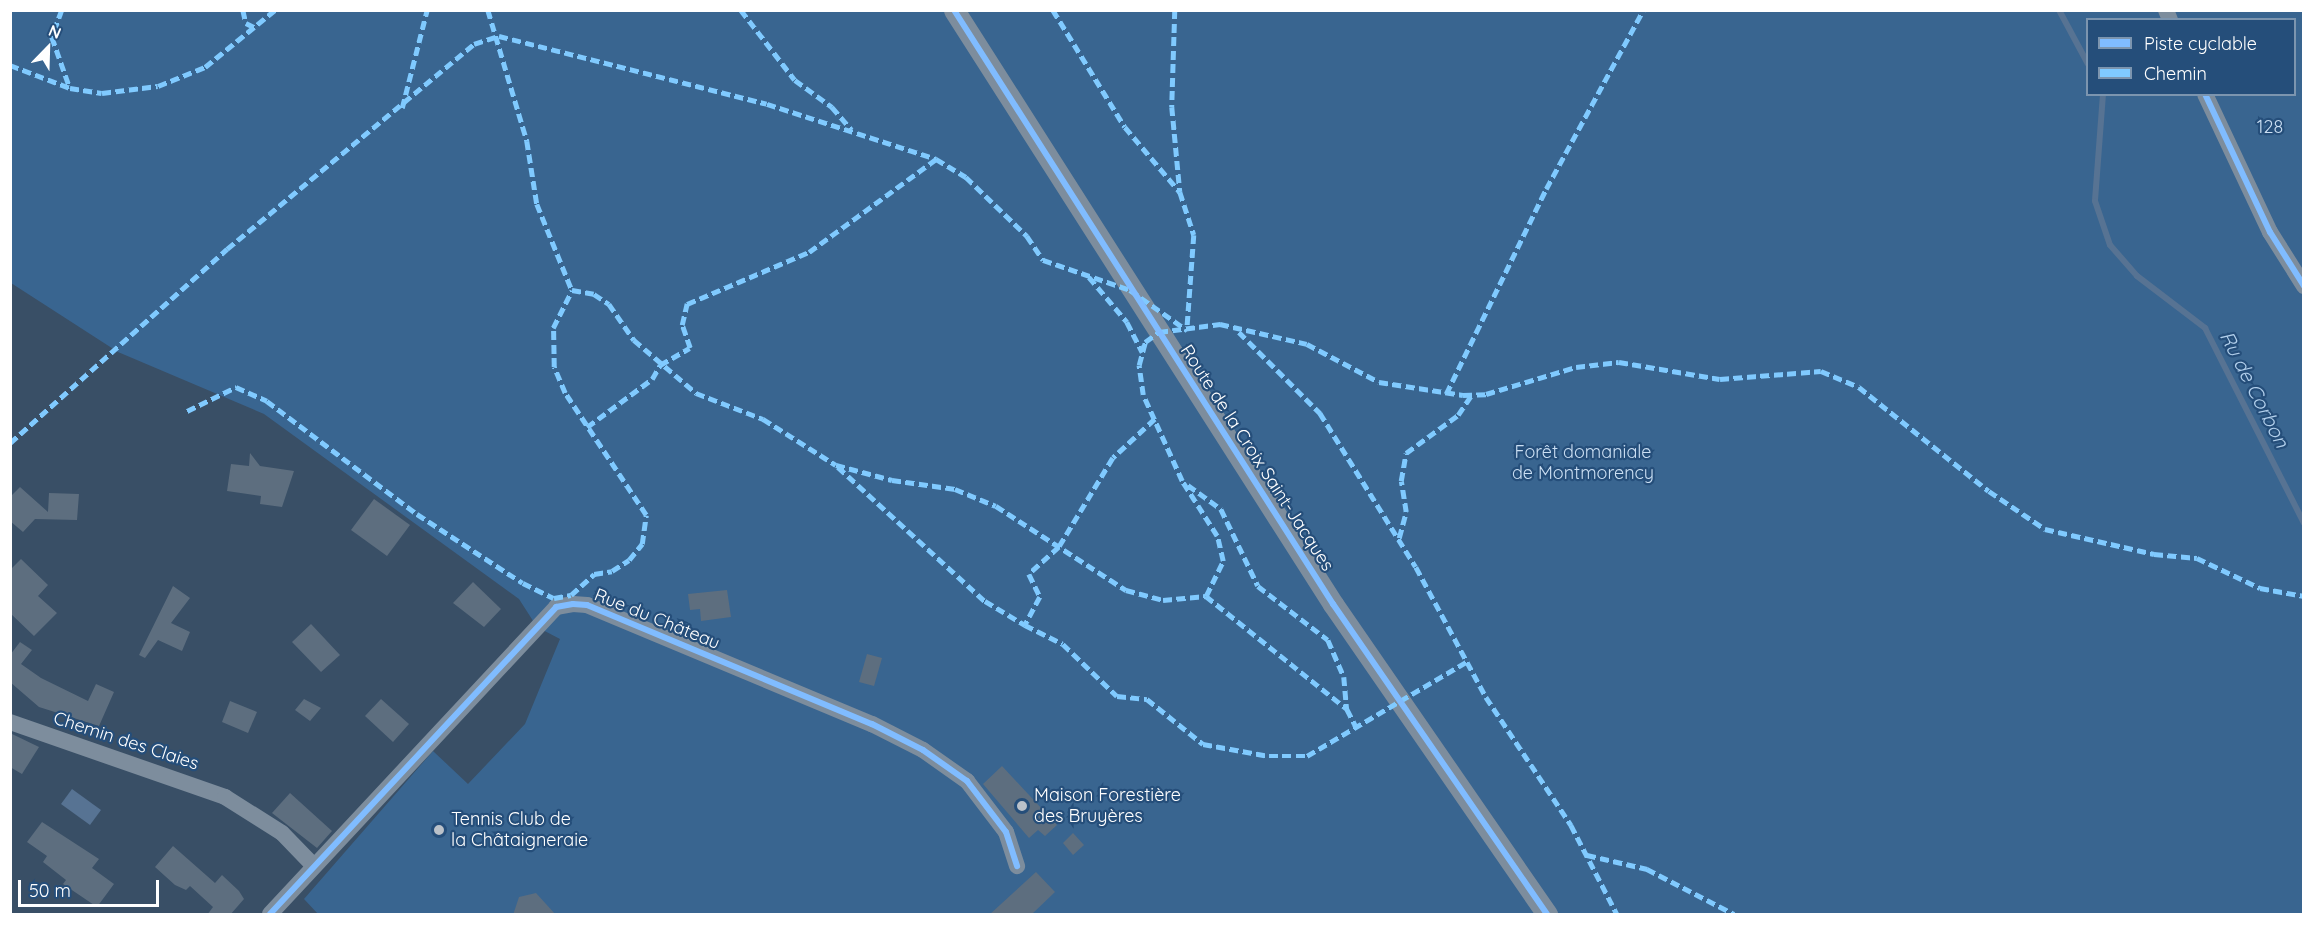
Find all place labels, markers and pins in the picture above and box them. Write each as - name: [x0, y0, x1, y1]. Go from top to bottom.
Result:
- place label: Maison Forestière des Bruyères: [1034, 785, 1181, 828]
- marker: Maison Forestière des Bruyères: [1015, 799, 1029, 813]
- place label: Tennis Club de la Châtaigneraie: [451, 809, 588, 852]
- marker: Tennis Club de la Châtaigneraie: [432, 823, 446, 837]

